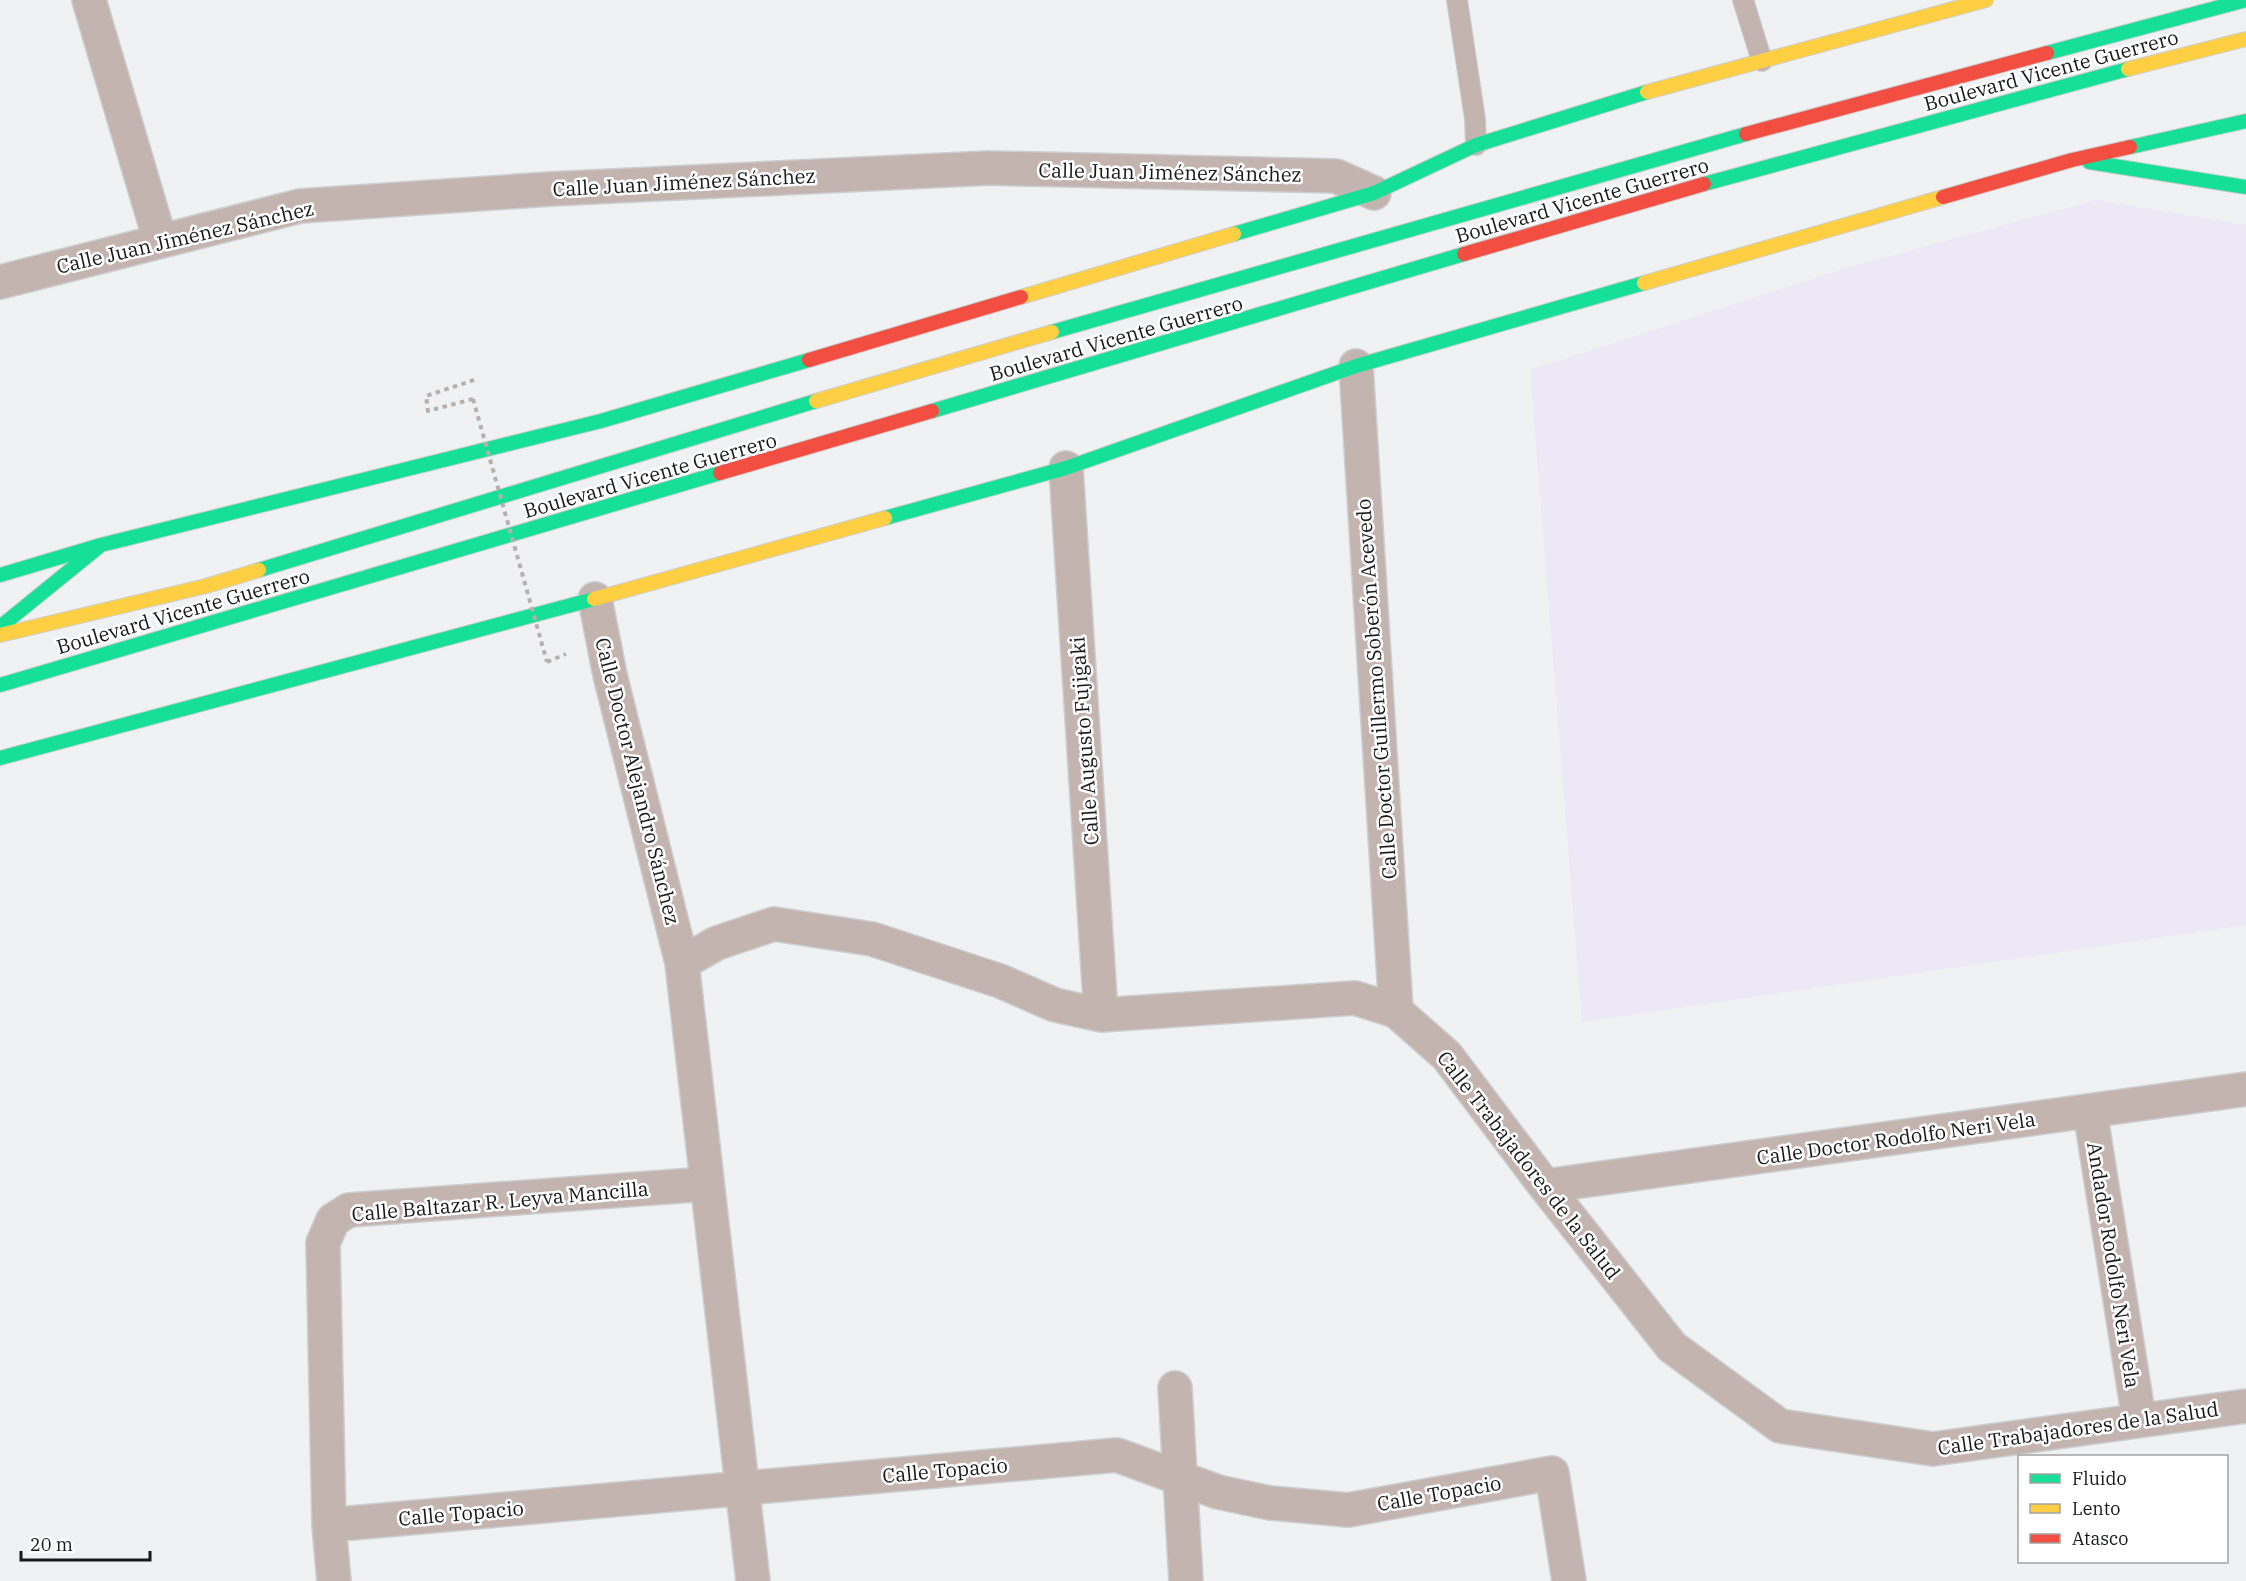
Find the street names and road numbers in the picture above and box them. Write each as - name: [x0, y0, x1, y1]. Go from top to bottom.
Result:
- street label: Boulevard Vicente Guerrero: [1921, 23, 2181, 117]
- street label: Boulevard Vicente Guerrero: [1452, 151, 1712, 249]
- street label: Calle Juan Jiménez Sánchez: [1038, 156, 1302, 188]
- street label: Calle Juan Jiménez Sánchez: [552, 162, 816, 202]
- street label: Calle Juan Jiménez Sánchez: [54, 194, 316, 280]
- street label: Boulevard Vicente Guerrero: [986, 289, 1246, 387]
- street label: Boulevard Vicente Guerrero: [520, 426, 780, 524]
- street label: Calle Doctor Guillermo Soberón Acevedo: [1349, 498, 1403, 880]
- street label: Boulevard Vicente Guerrero: [53, 562, 313, 660]
- street label: Calle Doctor Alejandro Sánchez: [589, 635, 687, 927]
- street label: Calle Augusto Fujigaki: [1063, 636, 1105, 846]
- street label: Calle Trabajadores de la Salud: [1431, 1045, 1627, 1285]
- street label: Calle Doctor Rodolfo Neri Vela: [1755, 1105, 2037, 1171]
- street label: Andador Rodolfo Neri Vela: [2081, 1140, 2147, 1390]
- street label: Calle Baltazar R. Leyva Mancilla: [350, 1175, 650, 1227]
- street label: Calle Trabajadores de la Salud: [1936, 1395, 2220, 1461]
- street label: Calle Topacio: [881, 1451, 1009, 1489]
- street label: Calle Topacio: [1375, 1469, 1503, 1517]
- street label: Calle Topacio: [397, 1494, 525, 1532]

